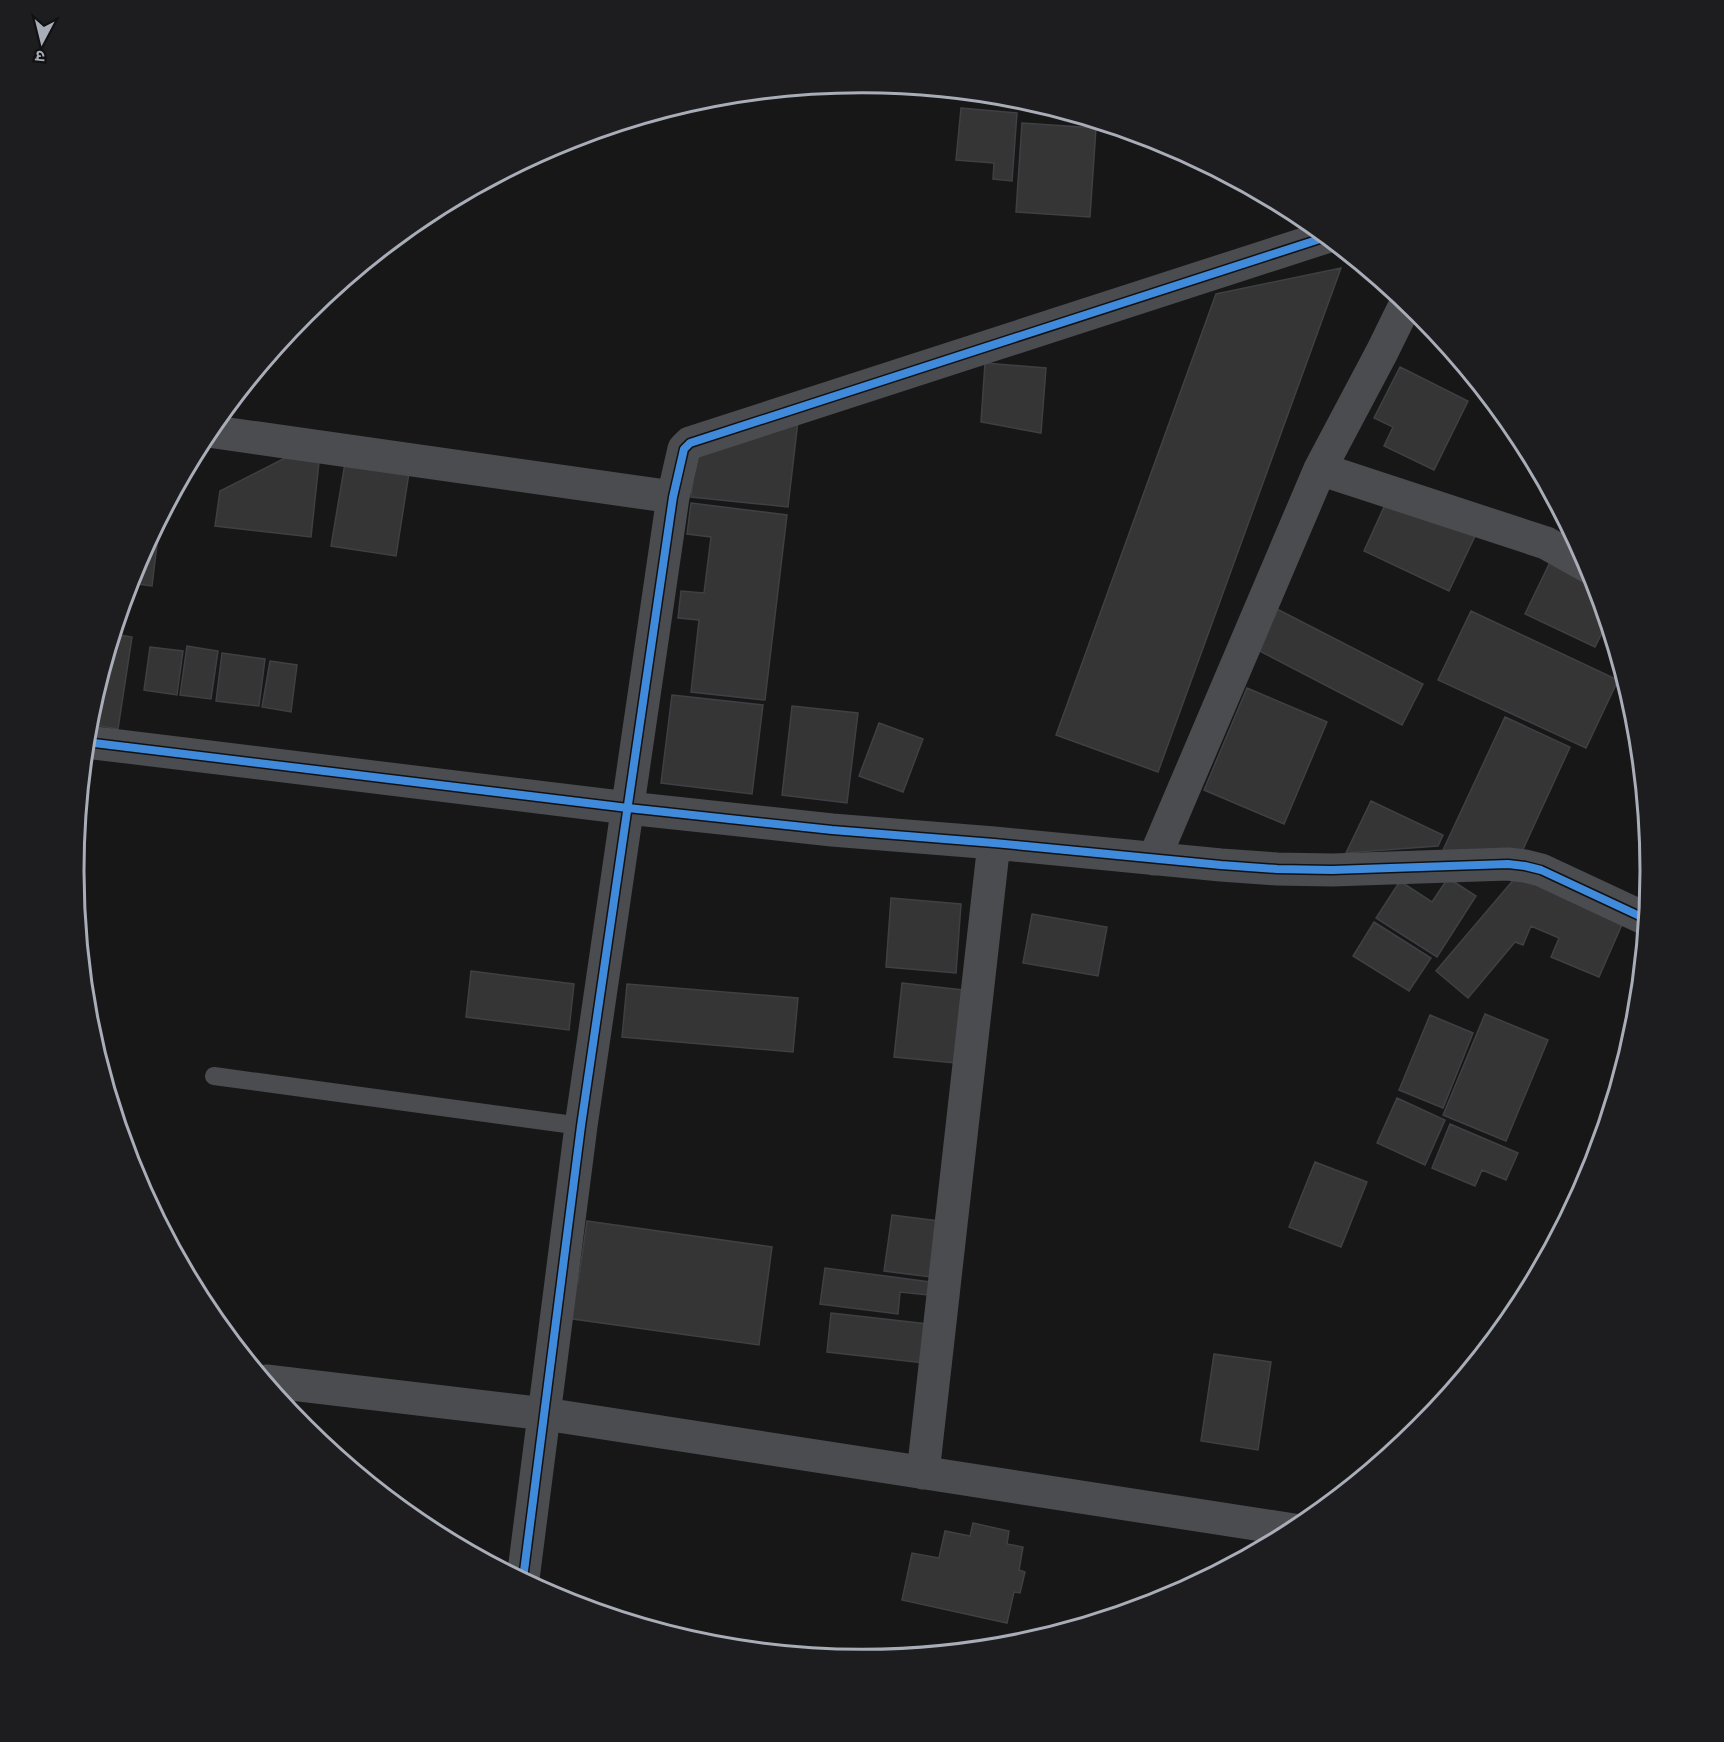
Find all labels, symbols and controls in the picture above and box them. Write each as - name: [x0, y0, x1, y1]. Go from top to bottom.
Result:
- north arrow: [12, 12, 72, 72]
- text: उ: [34, 44, 46, 67]

